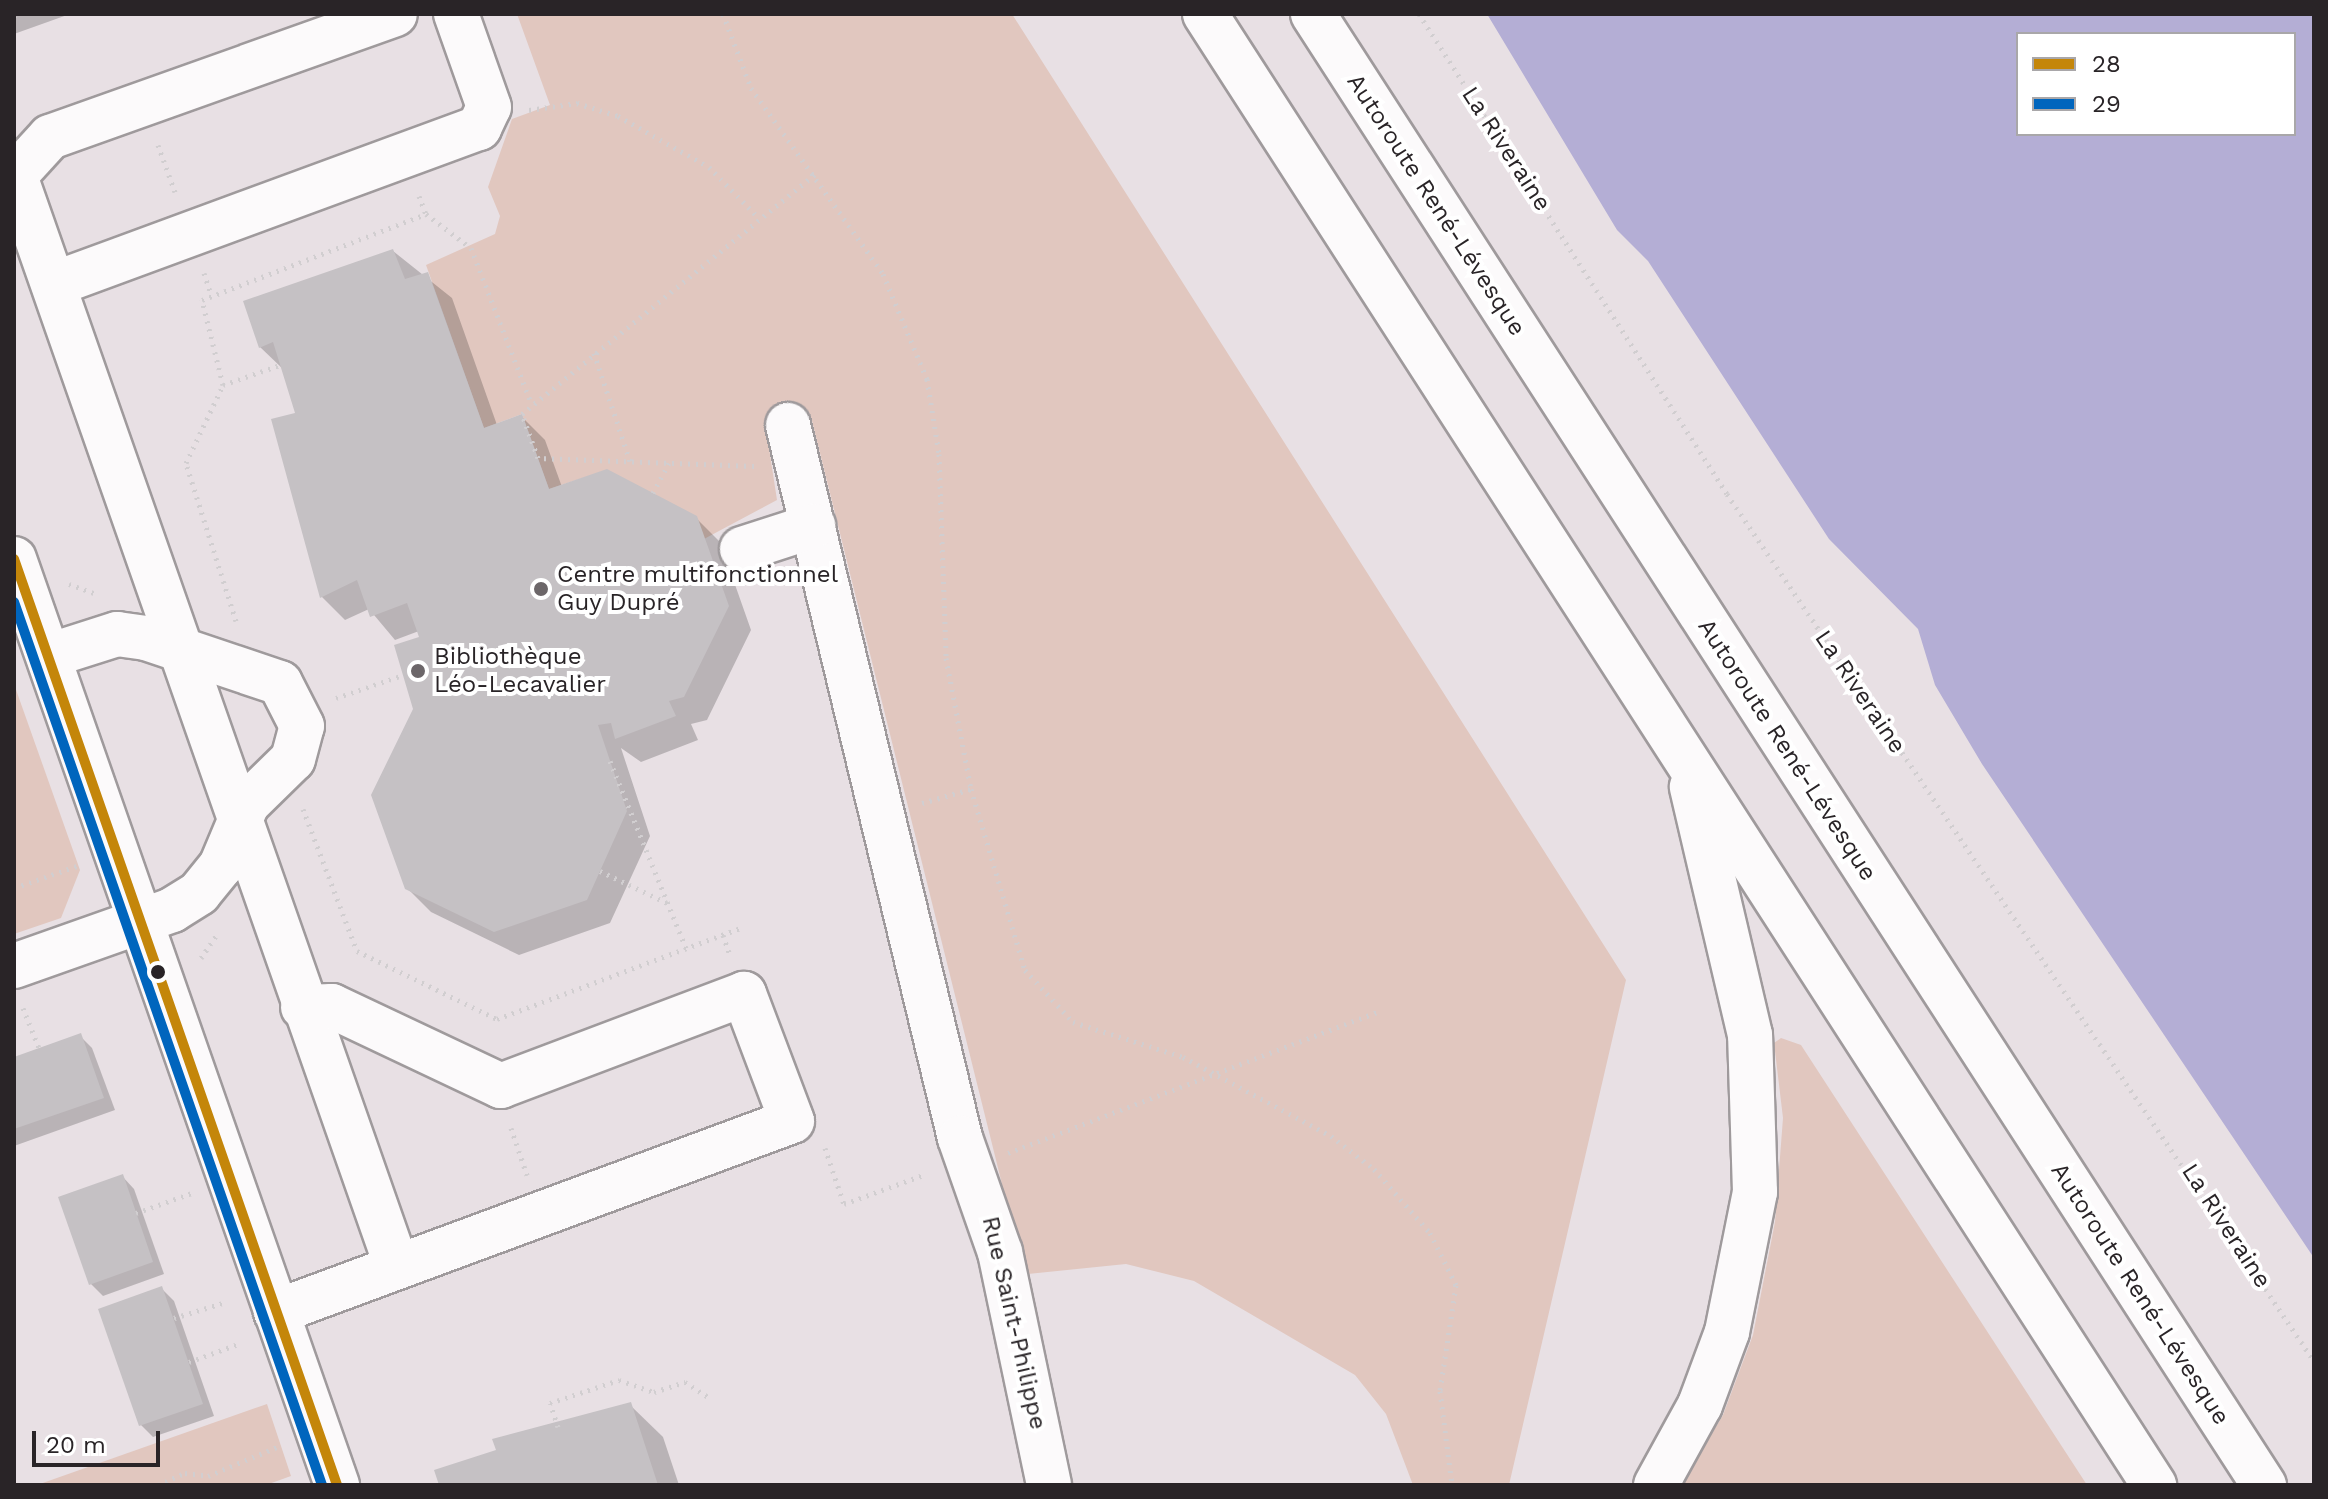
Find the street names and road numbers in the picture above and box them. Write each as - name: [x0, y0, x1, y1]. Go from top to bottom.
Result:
- street label: Autoroute René-Lévesque: [1341, 69, 1531, 341]
- street label: La Riveraine: [1455, 81, 1557, 217]
- street label: Autoroute René-Lévesque: [1692, 614, 1882, 886]
- street label: La Riveraine: [1808, 625, 1912, 759]
- street label: Autoroute René-Lévesque: [2045, 1158, 2235, 1430]
- street label: La Riveraine: [2175, 1158, 2277, 1294]
- street label: Rue Saint-Philippe: [975, 1214, 1053, 1432]

